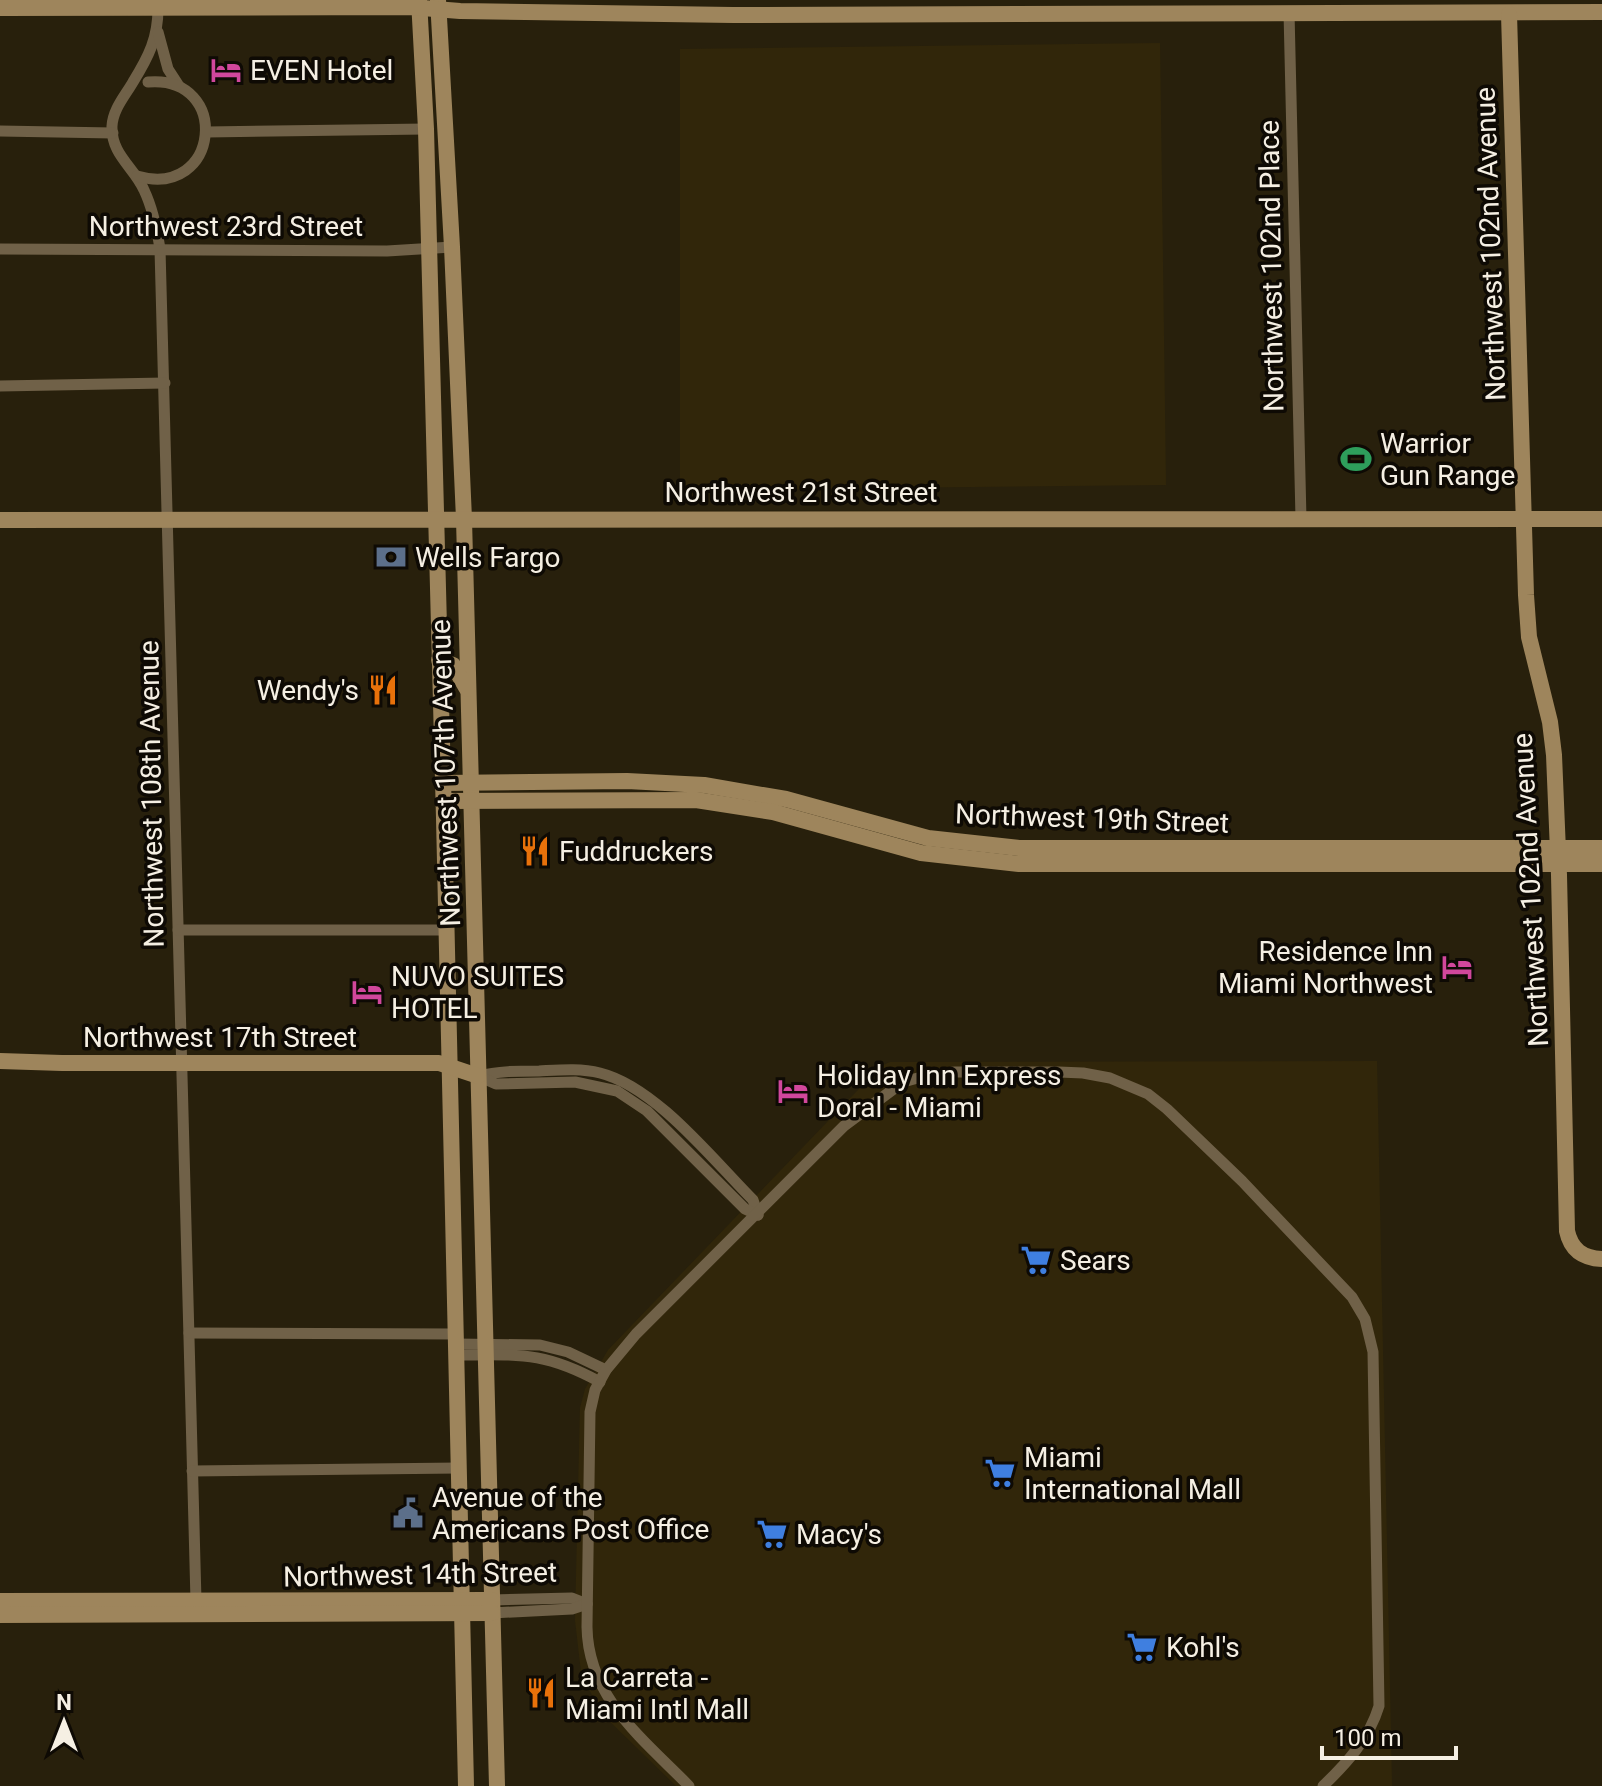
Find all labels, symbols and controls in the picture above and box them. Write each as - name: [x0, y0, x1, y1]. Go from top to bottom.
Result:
- hotel icon: EVEN Hotel: [209, 53, 243, 87]
- place label: EVEN Hotel: [250, 54, 393, 87]
- street label: Northwest 102nd Avenue: [1469, 86, 1512, 402]
- street label: Northwest 102nd Place: [1252, 120, 1291, 412]
- street label: Northwest 23rd Street: [89, 210, 363, 243]
- place label: Warrior Gun Range: [1380, 427, 1515, 492]
- sports icon: Warrior Gun Range: [1339, 442, 1373, 476]
- street label: Northwest 21st Street: [664, 476, 938, 509]
- bank icon: Wells Fargo: [374, 540, 408, 574]
- place label: Wells Fargo: [415, 541, 560, 574]
- street label: Northwest 107th Avenue: [424, 619, 467, 927]
- street label: Northwest 108th Avenue: [132, 640, 171, 948]
- restaurant icon: Wendy's: [366, 673, 400, 707]
- place label: Wendy's: [257, 674, 359, 707]
- street label: Northwest 102nd Avenue: [1506, 732, 1555, 1048]
- street label: Northwest 19th Street: [954, 797, 1229, 840]
- restaurant icon: Fuddruckers: [518, 834, 552, 868]
- place label: Fuddruckers: [559, 835, 713, 868]
- place label: Residence Inn Miami Northwest: [1218, 935, 1433, 1000]
- hotel icon: Residence Inn Miami Northwest: [1440, 950, 1474, 984]
- place label: NUVO SUITES HOTEL: [391, 960, 564, 1025]
- hotel icon: NUVO SUITES HOTEL: [350, 975, 384, 1009]
- street label: Northwest 17th Street: [83, 1021, 357, 1054]
- place label: Holiday Inn Express Doral - Miami: [817, 1059, 1062, 1124]
- hotel icon: Holiday Inn Express Doral - Miami: [776, 1074, 810, 1108]
- supermarket icon: Sears: [1019, 1243, 1053, 1277]
- place label: Sears: [1060, 1244, 1131, 1277]
- place label: Miami International Mall: [1024, 1441, 1241, 1506]
- supermarket icon: Miami International Mall: [983, 1456, 1017, 1490]
- place label: Avenue of the Americans Post Office: [432, 1481, 709, 1546]
- public building icon: Avenue of the Americans Post Office: [391, 1496, 425, 1530]
- supermarket icon: Macy's: [755, 1517, 789, 1551]
- place label: Macy's: [796, 1518, 882, 1551]
- street label: Northwest 14th Street: [283, 1556, 557, 1593]
- supermarket icon: Kohl's: [1125, 1630, 1159, 1664]
- place label: Kohl's: [1166, 1631, 1240, 1664]
- place label: La Carreta - Miami Intl Mall: [565, 1661, 749, 1726]
- restaurant icon: La Carreta - Miami Intl Mall: [524, 1676, 558, 1710]
- north arrow: [24, 1682, 104, 1762]
- text: N: [56, 1690, 72, 1715]
- scale bar: [1322, 1710, 1456, 1760]
- text: 100 m: [1334, 1724, 1401, 1752]

